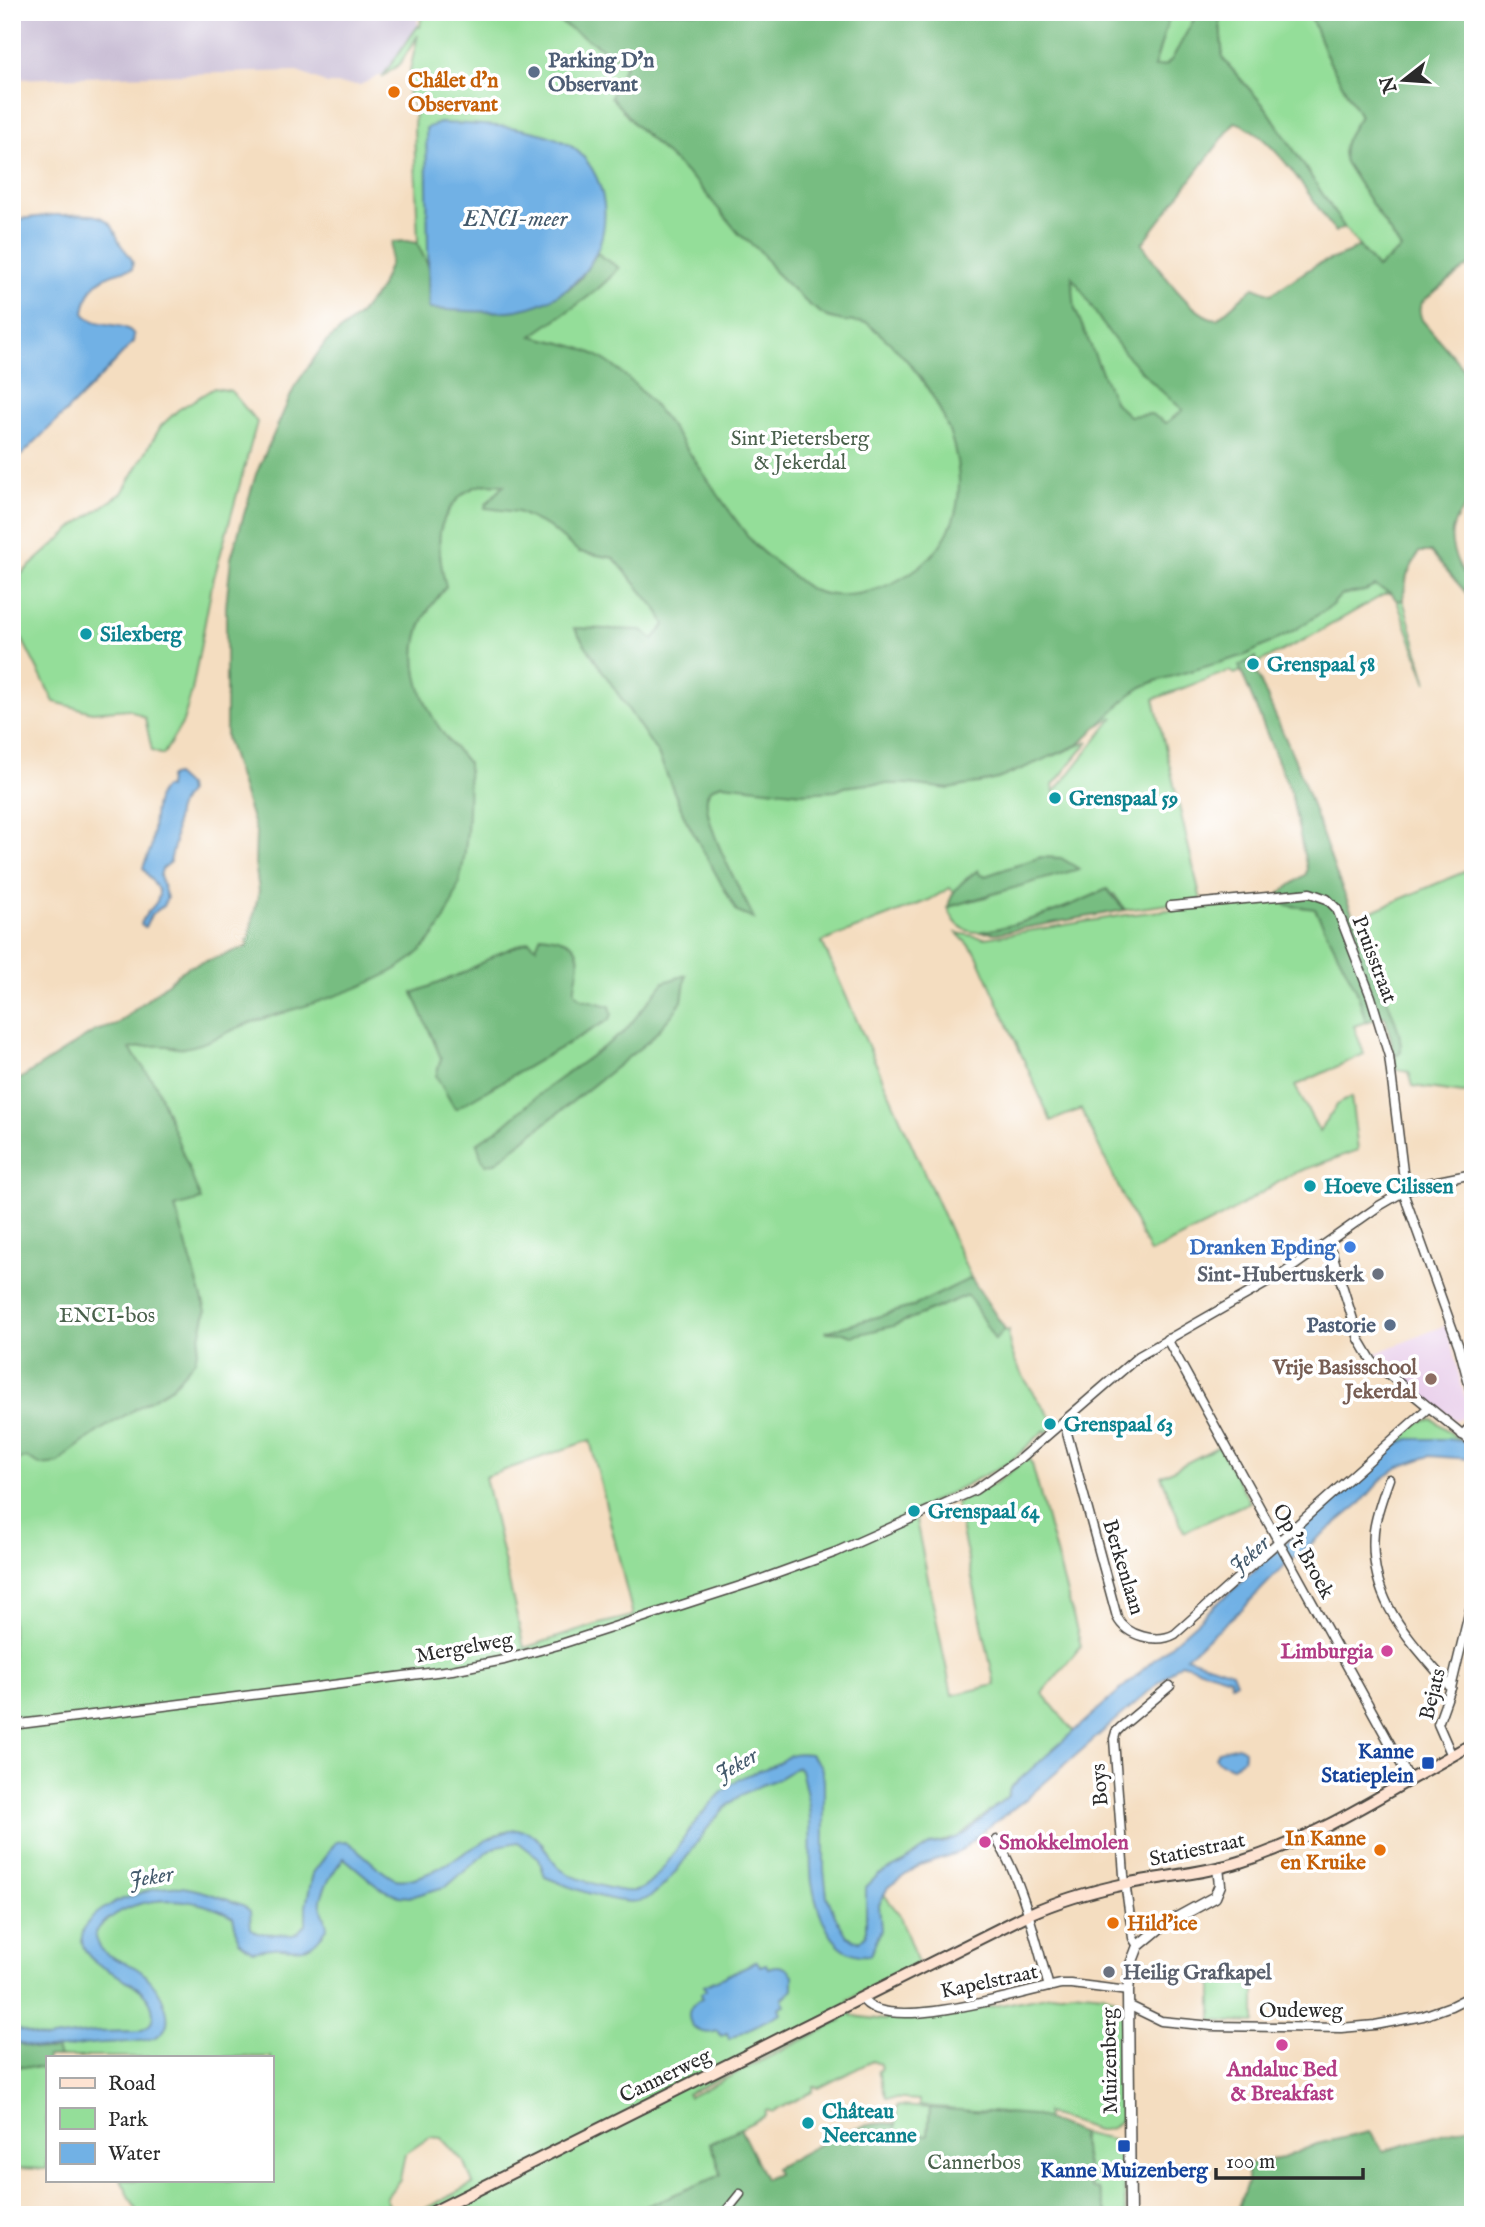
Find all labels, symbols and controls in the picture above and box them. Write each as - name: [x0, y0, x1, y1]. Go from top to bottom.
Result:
- north arrow: [1370, 46, 1440, 116]
- place label: Parking D'n Observant: [548, 48, 655, 99]
- marker: Parking D'n Observant: [526, 64, 542, 80]
- place label: Châlet d'n Observant: [408, 68, 499, 119]
- text: N: [1376, 72, 1404, 97]
- marker: Châlet d'n Observant: [386, 84, 402, 100]
- water label: ENCI-meer: [462, 205, 568, 234]
- park label: Sint Pietersberg & Jekerdal: [731, 426, 870, 477]
- place label: Silexberg: [100, 622, 182, 649]
- marker: Silexberg: [78, 626, 94, 642]
- place label: Grenspaal 58: [1267, 652, 1375, 679]
- marker: Grenspaal 58: [1245, 656, 1261, 672]
- place label: Grenspaal 59: [1069, 786, 1178, 813]
- marker: Grenspaal 59: [1047, 790, 1063, 806]
- street label: Pruisstraat: [1345, 912, 1403, 1007]
- place label: Hoeve Cilissen: [1324, 1174, 1454, 1201]
- marker: Hoeve Cilissen: [1302, 1178, 1318, 1194]
- place label: Dranken Epding: [1189, 1235, 1337, 1262]
- marker: Dranken Epding: [1342, 1239, 1358, 1255]
- place label: Sint-Hubertuskerk: [1197, 1262, 1365, 1289]
- marker: Sint-Hubertuskerk: [1370, 1266, 1386, 1282]
- park label: ENCI-bos: [59, 1303, 155, 1330]
- place label: Pastorie: [1306, 1313, 1376, 1340]
- marker: Pastorie: [1382, 1317, 1398, 1333]
- place label: Vrije Basisschool Jekerdal: [1272, 1355, 1418, 1406]
- marker: Vrije Basisschool Jekerdal: [1423, 1371, 1439, 1387]
- place label: Grenspaal 63: [1064, 1412, 1173, 1439]
- marker: Grenspaal 63: [1042, 1416, 1058, 1432]
- place label: Grenspaal 64: [928, 1499, 1040, 1526]
- street label: Op 't Broek: [1266, 1499, 1340, 1605]
- marker: Grenspaal 64: [906, 1503, 922, 1519]
- street label: Berkenlaan: [1095, 1517, 1150, 1618]
- water label: Jeker: [1224, 1529, 1277, 1581]
- street label: Mergelweg: [414, 1627, 515, 1670]
- place label: Limburgia: [1280, 1639, 1374, 1666]
- marker: Limburgia: [1379, 1643, 1395, 1659]
- street label: Bejats: [1414, 1666, 1453, 1723]
- place label: Kanne Statieplein: [1321, 1739, 1414, 1790]
- water label: Jeker: [710, 1741, 764, 1789]
- marker: Kanne Statieplein: [1420, 1755, 1436, 1771]
- street label: Boys: [1086, 1763, 1115, 1807]
- place label: In Kanne en Kruike: [1280, 1826, 1366, 1877]
- street label: Statiestraat: [1147, 1827, 1248, 1874]
- place label: Smokkelmolen: [999, 1830, 1129, 1857]
- marker: Smokkelmolen: [977, 1834, 993, 1850]
- marker: In Kanne en Kruike: [1372, 1842, 1388, 1858]
- water label: Jeker: [127, 1859, 177, 1895]
- place label: Hild'ice: [1127, 1911, 1198, 1938]
- marker: Hild'ice: [1105, 1915, 1121, 1931]
- street label: Kapelstraat: [938, 1959, 1040, 2006]
- place label: Heilig Grafkapel: [1123, 1960, 1273, 1987]
- marker: Heilig Grafkapel: [1101, 1964, 1117, 1980]
- street label: Oudeweg: [1259, 1998, 1344, 2025]
- street label: Muizenberg: [1096, 2007, 1125, 2114]
- marker: Andaluc Bed & Breakfast: [1274, 2037, 1290, 2053]
- street label: Cannerweg: [615, 2042, 716, 2110]
- legend: [46, 2056, 273, 2182]
- place label: Andaluc Bed & Breakfast: [1226, 2057, 1338, 2108]
- text: Road: [108, 2071, 156, 2098]
- place label: Château Neercanne: [821, 2099, 917, 2150]
- text: Park: [108, 2107, 149, 2134]
- marker: Château Neercanne: [800, 2115, 816, 2131]
- scale bar: [1216, 2136, 1362, 2180]
- marker: Kanne Muizenberg: [1116, 2138, 1132, 2154]
- text: Water: [108, 2141, 161, 2168]
- text: 100 m: [1226, 2149, 1275, 2176]
- park label: Cannerbos: [927, 2150, 1021, 2177]
- place label: Kanne Muizenberg: [1040, 2158, 1208, 2185]

